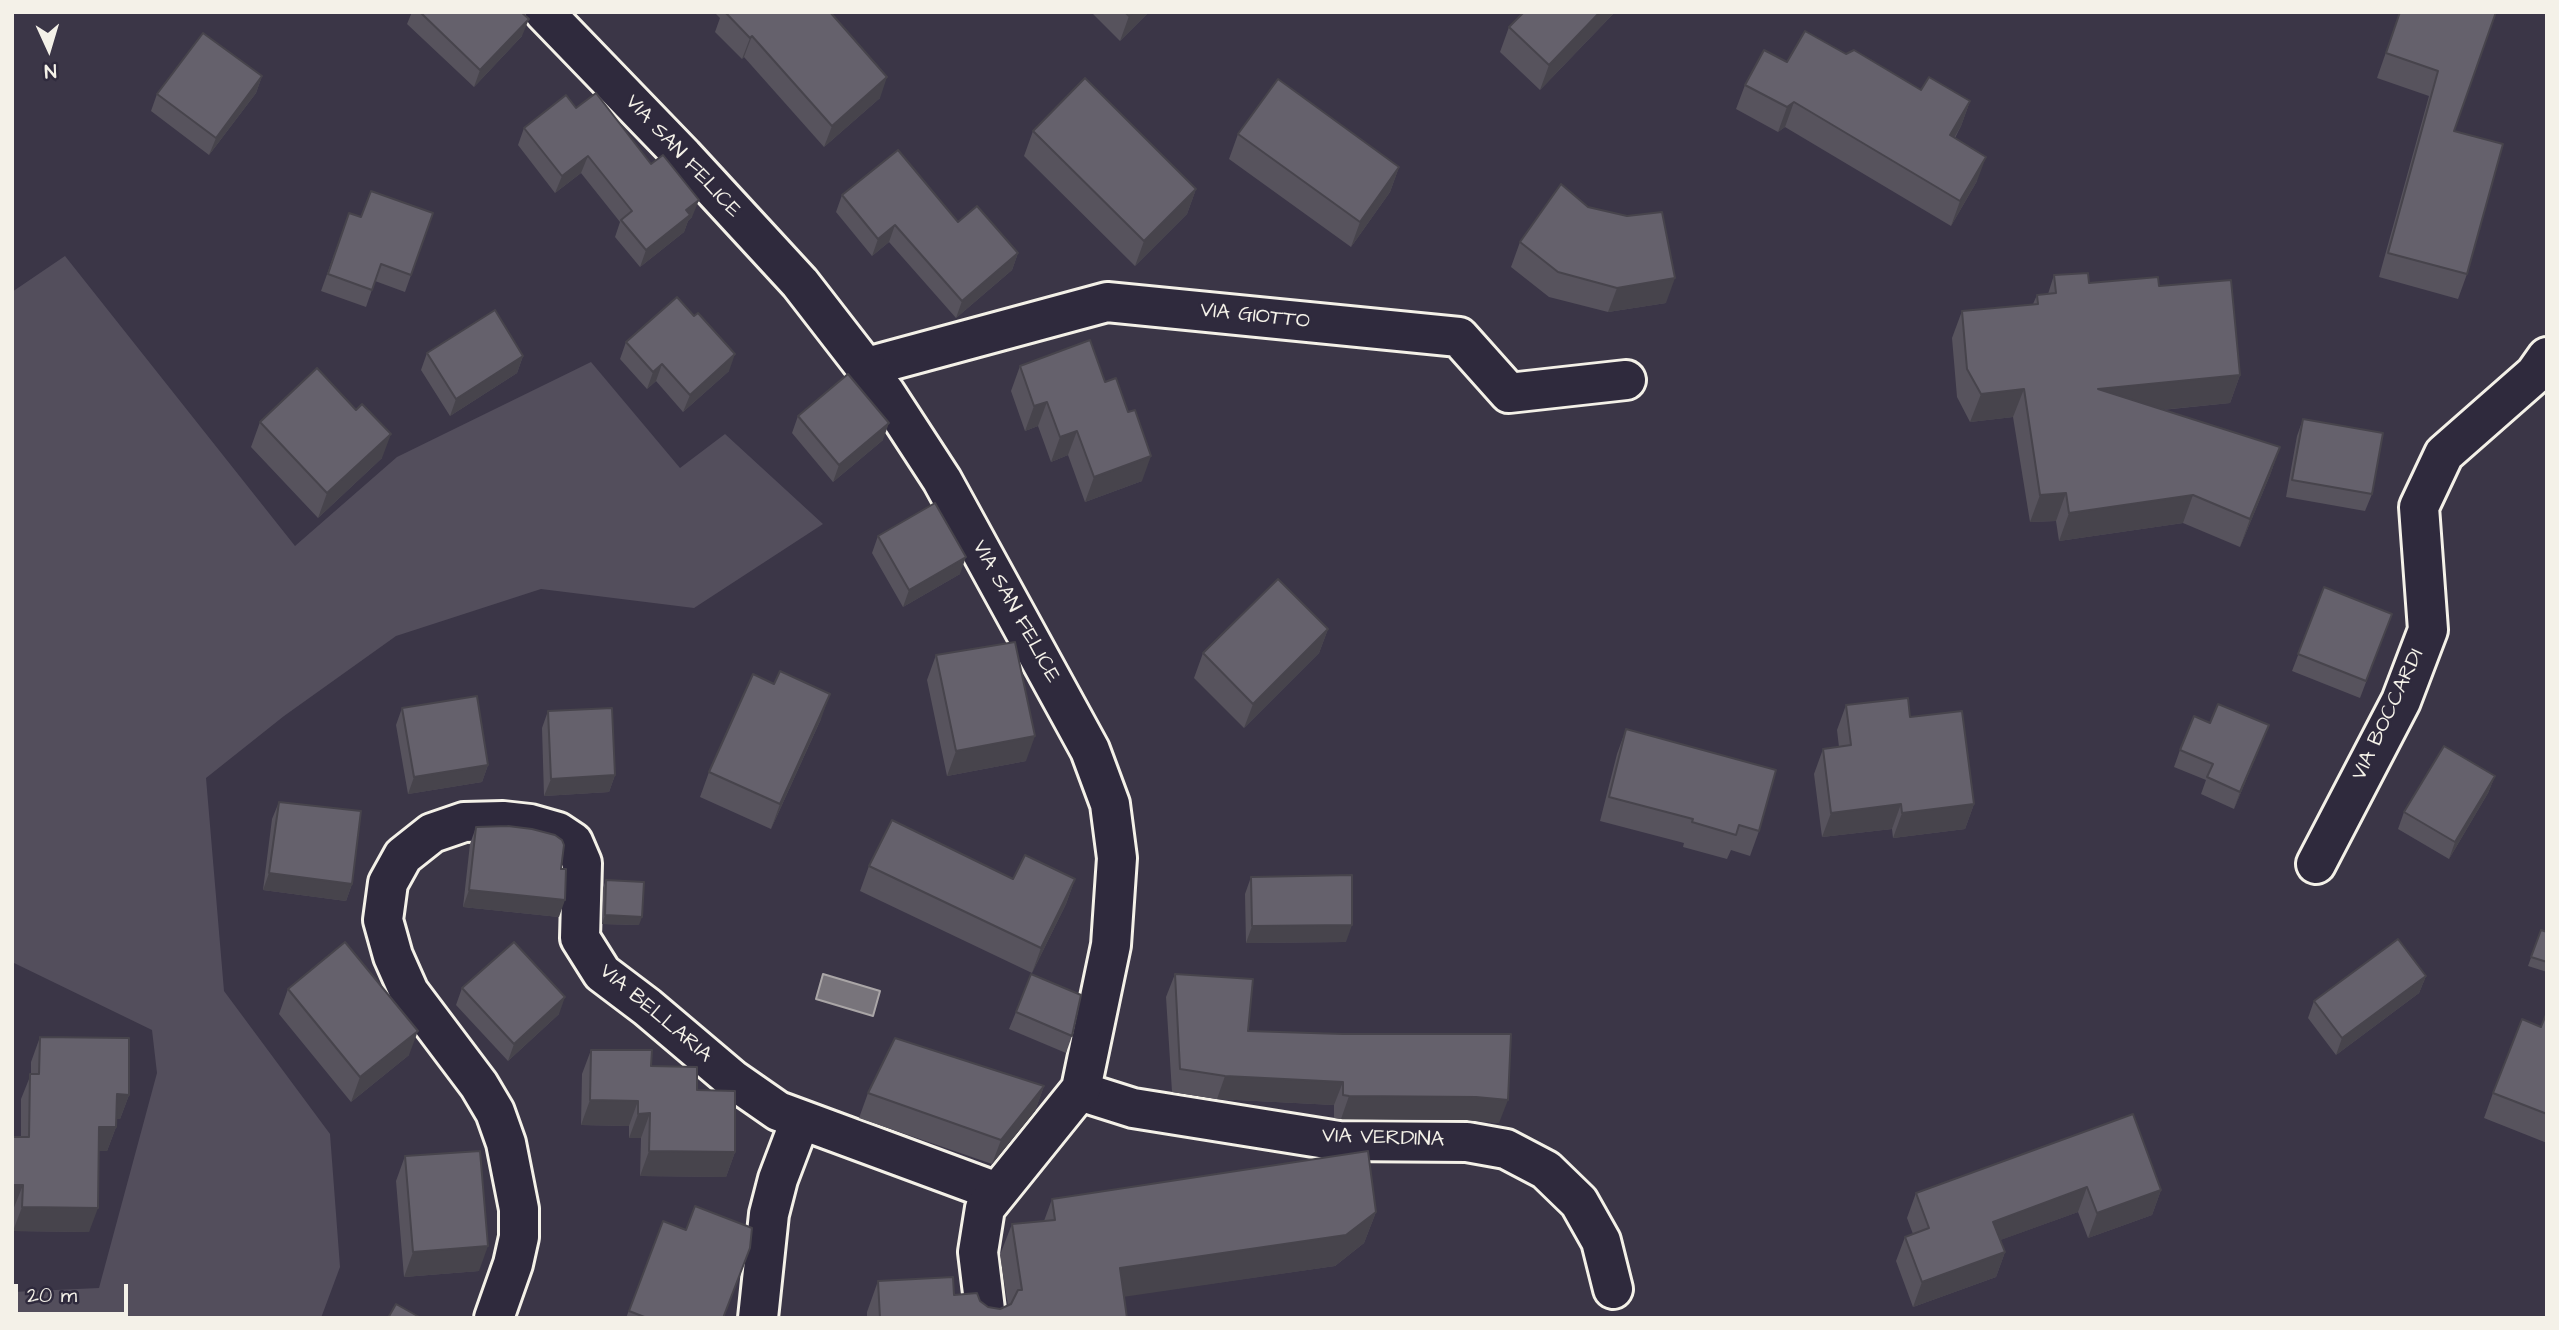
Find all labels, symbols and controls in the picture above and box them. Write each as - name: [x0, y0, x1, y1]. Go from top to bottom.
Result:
- north arrow: [14, 14, 84, 84]
- text: N: [44, 57, 57, 84]
- street label: VIA SAN FELICE: [619, 90, 745, 224]
- street label: VIA GIOTTO: [1199, 299, 1311, 335]
- street label: VIA SAN FELICE: [966, 536, 1064, 688]
- street label: VIA BOCCARDI: [2348, 645, 2430, 785]
- street label: VIA BELLARIA: [593, 959, 717, 1069]
- street label: VIA VERDINA: [1322, 1124, 1444, 1154]
- scale bar: [18, 1270, 131, 1314]
- text: 20 m: [27, 1281, 77, 1310]

